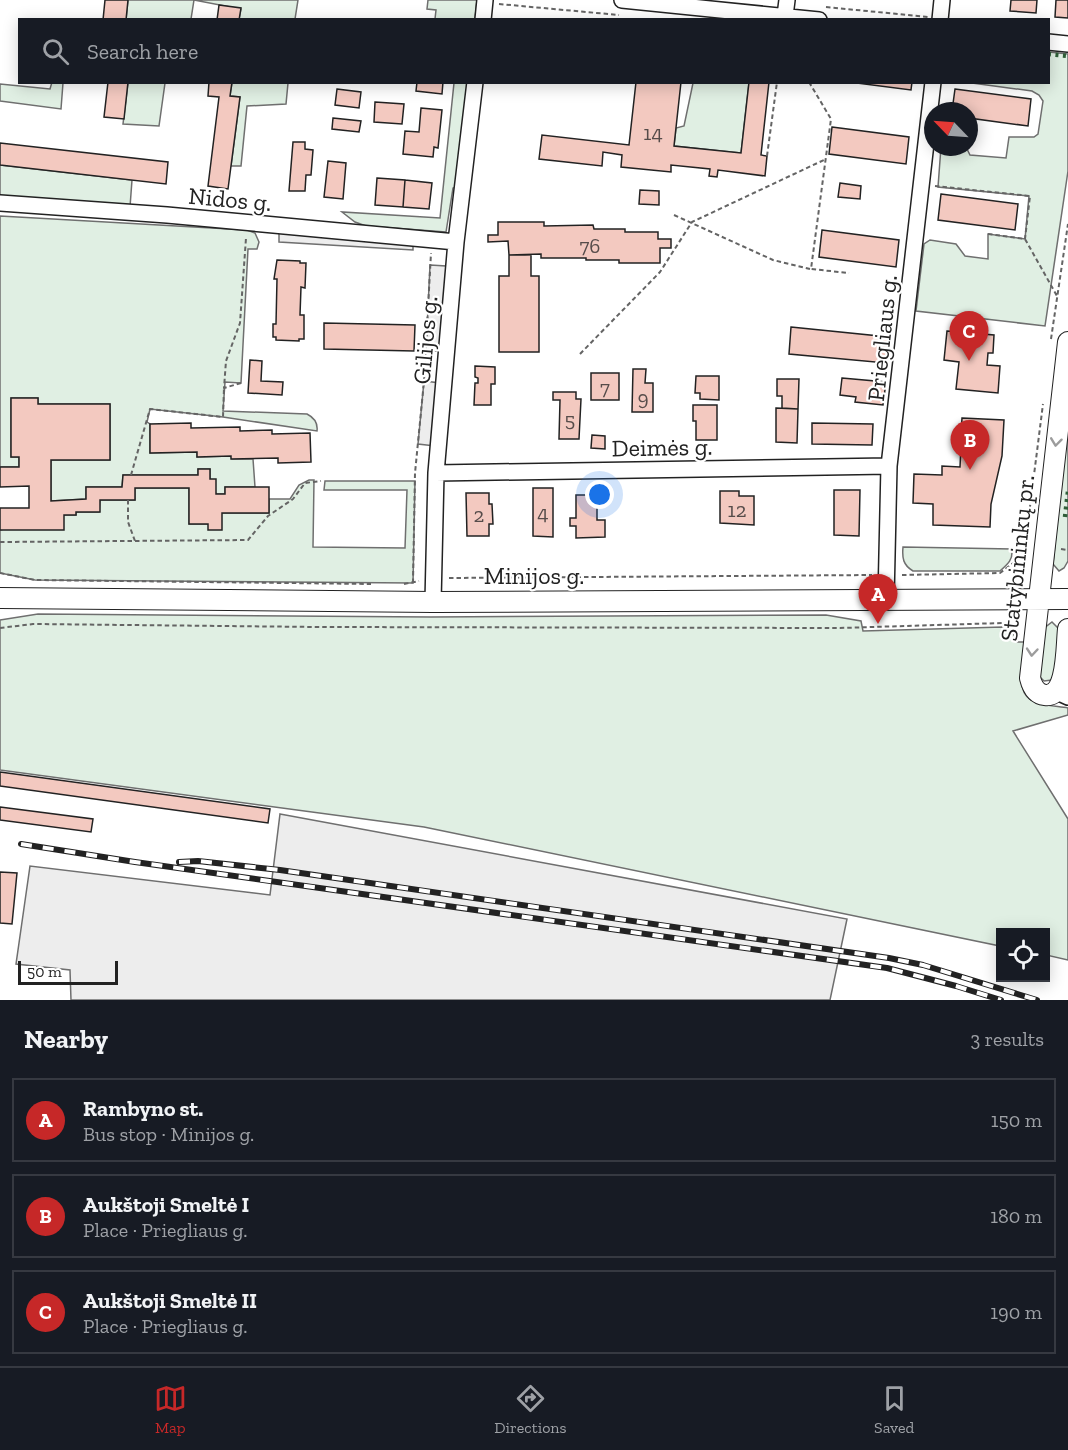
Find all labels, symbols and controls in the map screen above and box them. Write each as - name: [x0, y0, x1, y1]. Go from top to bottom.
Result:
- search box: [18, 18, 1050, 84]
- icon: search: [39, 35, 72, 68]
- text: Search here: [87, 38, 198, 65]
- north arrow: [924, 102, 978, 156]
- house number: 14: [643, 120, 663, 145]
- street label: Nidos g.: [187, 181, 273, 217]
- house number: 76: [579, 233, 601, 258]
- street label: Priegliaus g.: [861, 273, 903, 403]
- street label: Gilijos g.: [407, 295, 443, 385]
- pin: C: [950, 312, 988, 361]
- house number: 7: [600, 375, 610, 400]
- house number: 9: [637, 385, 649, 410]
- house number: 5: [565, 407, 575, 432]
- pin: B: [950, 420, 990, 470]
- street label: Deimės g.: [611, 432, 713, 462]
- one-way arrow: [1050, 437, 1063, 447]
- street label: Statybininkų pr.: [994, 473, 1040, 643]
- your location: [585, 480, 614, 509]
- house number: 12: [728, 497, 746, 522]
- house number: 4: [537, 500, 549, 525]
- house number: 2: [474, 502, 484, 527]
- street label: Minijos g.: [484, 561, 584, 590]
- pin: A: [858, 574, 898, 624]
- one-way arrow: [1026, 647, 1039, 656]
- map controls: [996, 928, 1050, 982]
- button: locate: [996, 928, 1050, 982]
- scale bar: [18, 958, 118, 986]
- text: 50 m: [27, 962, 62, 981]
- text: Nearby: [24, 1023, 108, 1055]
- text: 3 results: [970, 1027, 1044, 1051]
- text: Rambyno st.: [83, 1095, 203, 1122]
- text: A: [39, 1108, 52, 1132]
- text: 150 m: [991, 1108, 1042, 1132]
- text: Bus stop · Minijos g.: [83, 1122, 254, 1146]
- text: Aukštoji Smeltė I: [83, 1191, 249, 1218]
- text: B: [39, 1204, 52, 1228]
- text: 180 m: [990, 1204, 1042, 1228]
- text: Place · Priegliaus g.: [83, 1218, 247, 1242]
- text: Aukštoji Smeltė II: [83, 1287, 257, 1314]
- text: C: [39, 1300, 52, 1324]
- text: 190 m: [990, 1300, 1042, 1324]
- text: Place · Priegliaus g.: [83, 1314, 247, 1338]
- tab: Map: [154, 1382, 187, 1437]
- tab: Directions: [494, 1382, 567, 1437]
- tab: Saved: [874, 1382, 914, 1437]

